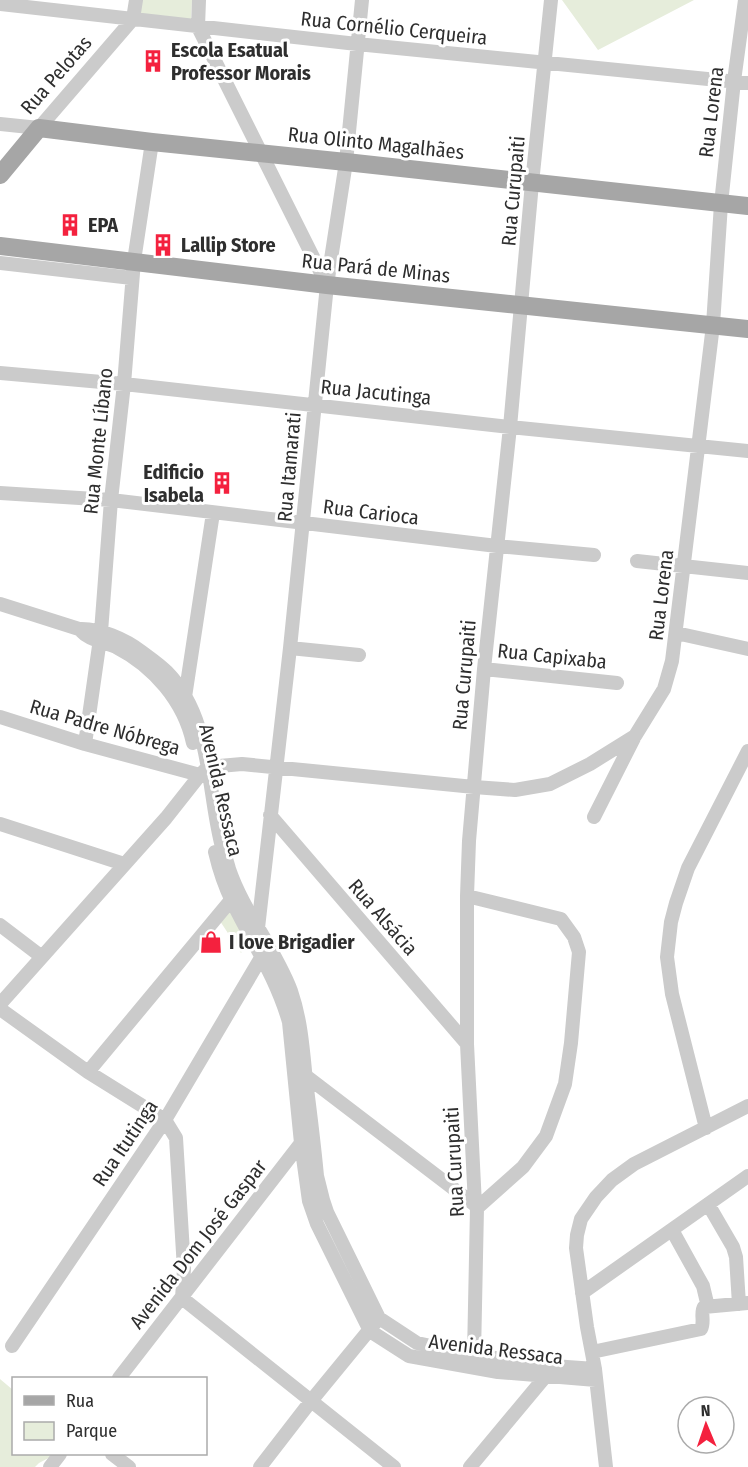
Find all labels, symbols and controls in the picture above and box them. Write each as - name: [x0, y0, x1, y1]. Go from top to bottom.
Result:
- street label: Rua Cornélio Cerqueira: [300, 6, 488, 50]
- street label: Rua Pelotas: [15, 31, 97, 119]
- place label: Escola Esatual Professor Morais: [171, 38, 311, 85]
- building icon: Escola Esatual Professor Morais: [140, 48, 166, 74]
- street label: Rua Lorena: [694, 65, 728, 159]
- street label: Rua Olinto Magalhães: [287, 122, 465, 164]
- street label: Rua Curupaiti: [496, 135, 530, 247]
- building icon: EPA: [57, 212, 83, 238]
- place label: EPA: [88, 213, 119, 237]
- building icon: Lallip Store: [150, 232, 176, 258]
- place label: Lallip Store: [181, 233, 276, 257]
- street label: Rua Pará de Minas: [301, 248, 451, 288]
- street label: Rua Monte Líbano: [78, 367, 118, 515]
- street label: Rua Jacutinga: [320, 374, 432, 410]
- street label: Rua Itamarati: [272, 411, 306, 523]
- place label: Edificio Isabela: [143, 460, 204, 507]
- building icon: Edificio Isabela: [209, 470, 235, 496]
- street label: Rua Carioca: [322, 494, 420, 530]
- street label: Rua Lorena: [644, 548, 678, 642]
- street label: Rua Curupaiti: [447, 619, 481, 731]
- street label: Rua Capixaba: [496, 638, 608, 674]
- street label: Rua Padre Nóbrega: [27, 694, 183, 760]
- street label: Avenida Ressaca: [194, 721, 248, 859]
- street label: Rua Alsácia: [343, 874, 423, 960]
- shop icon: I love Brigadier: [198, 929, 224, 955]
- place label: I love Brigadier: [229, 930, 355, 954]
- street label: Rua Itutinga: [87, 1095, 163, 1191]
- street label: Rua Curupaiti: [439, 1106, 469, 1218]
- street label: Avenida Dom José Gaspar: [124, 1155, 272, 1333]
- street label: Avenida Ressaca: [427, 1329, 565, 1369]
- legend: [12, 1377, 207, 1455]
- text: Rua: [66, 1390, 94, 1412]
- north arrow: [676, 1395, 736, 1455]
- text: N: [700, 1401, 711, 1420]
- text: Parque: [66, 1420, 117, 1442]

